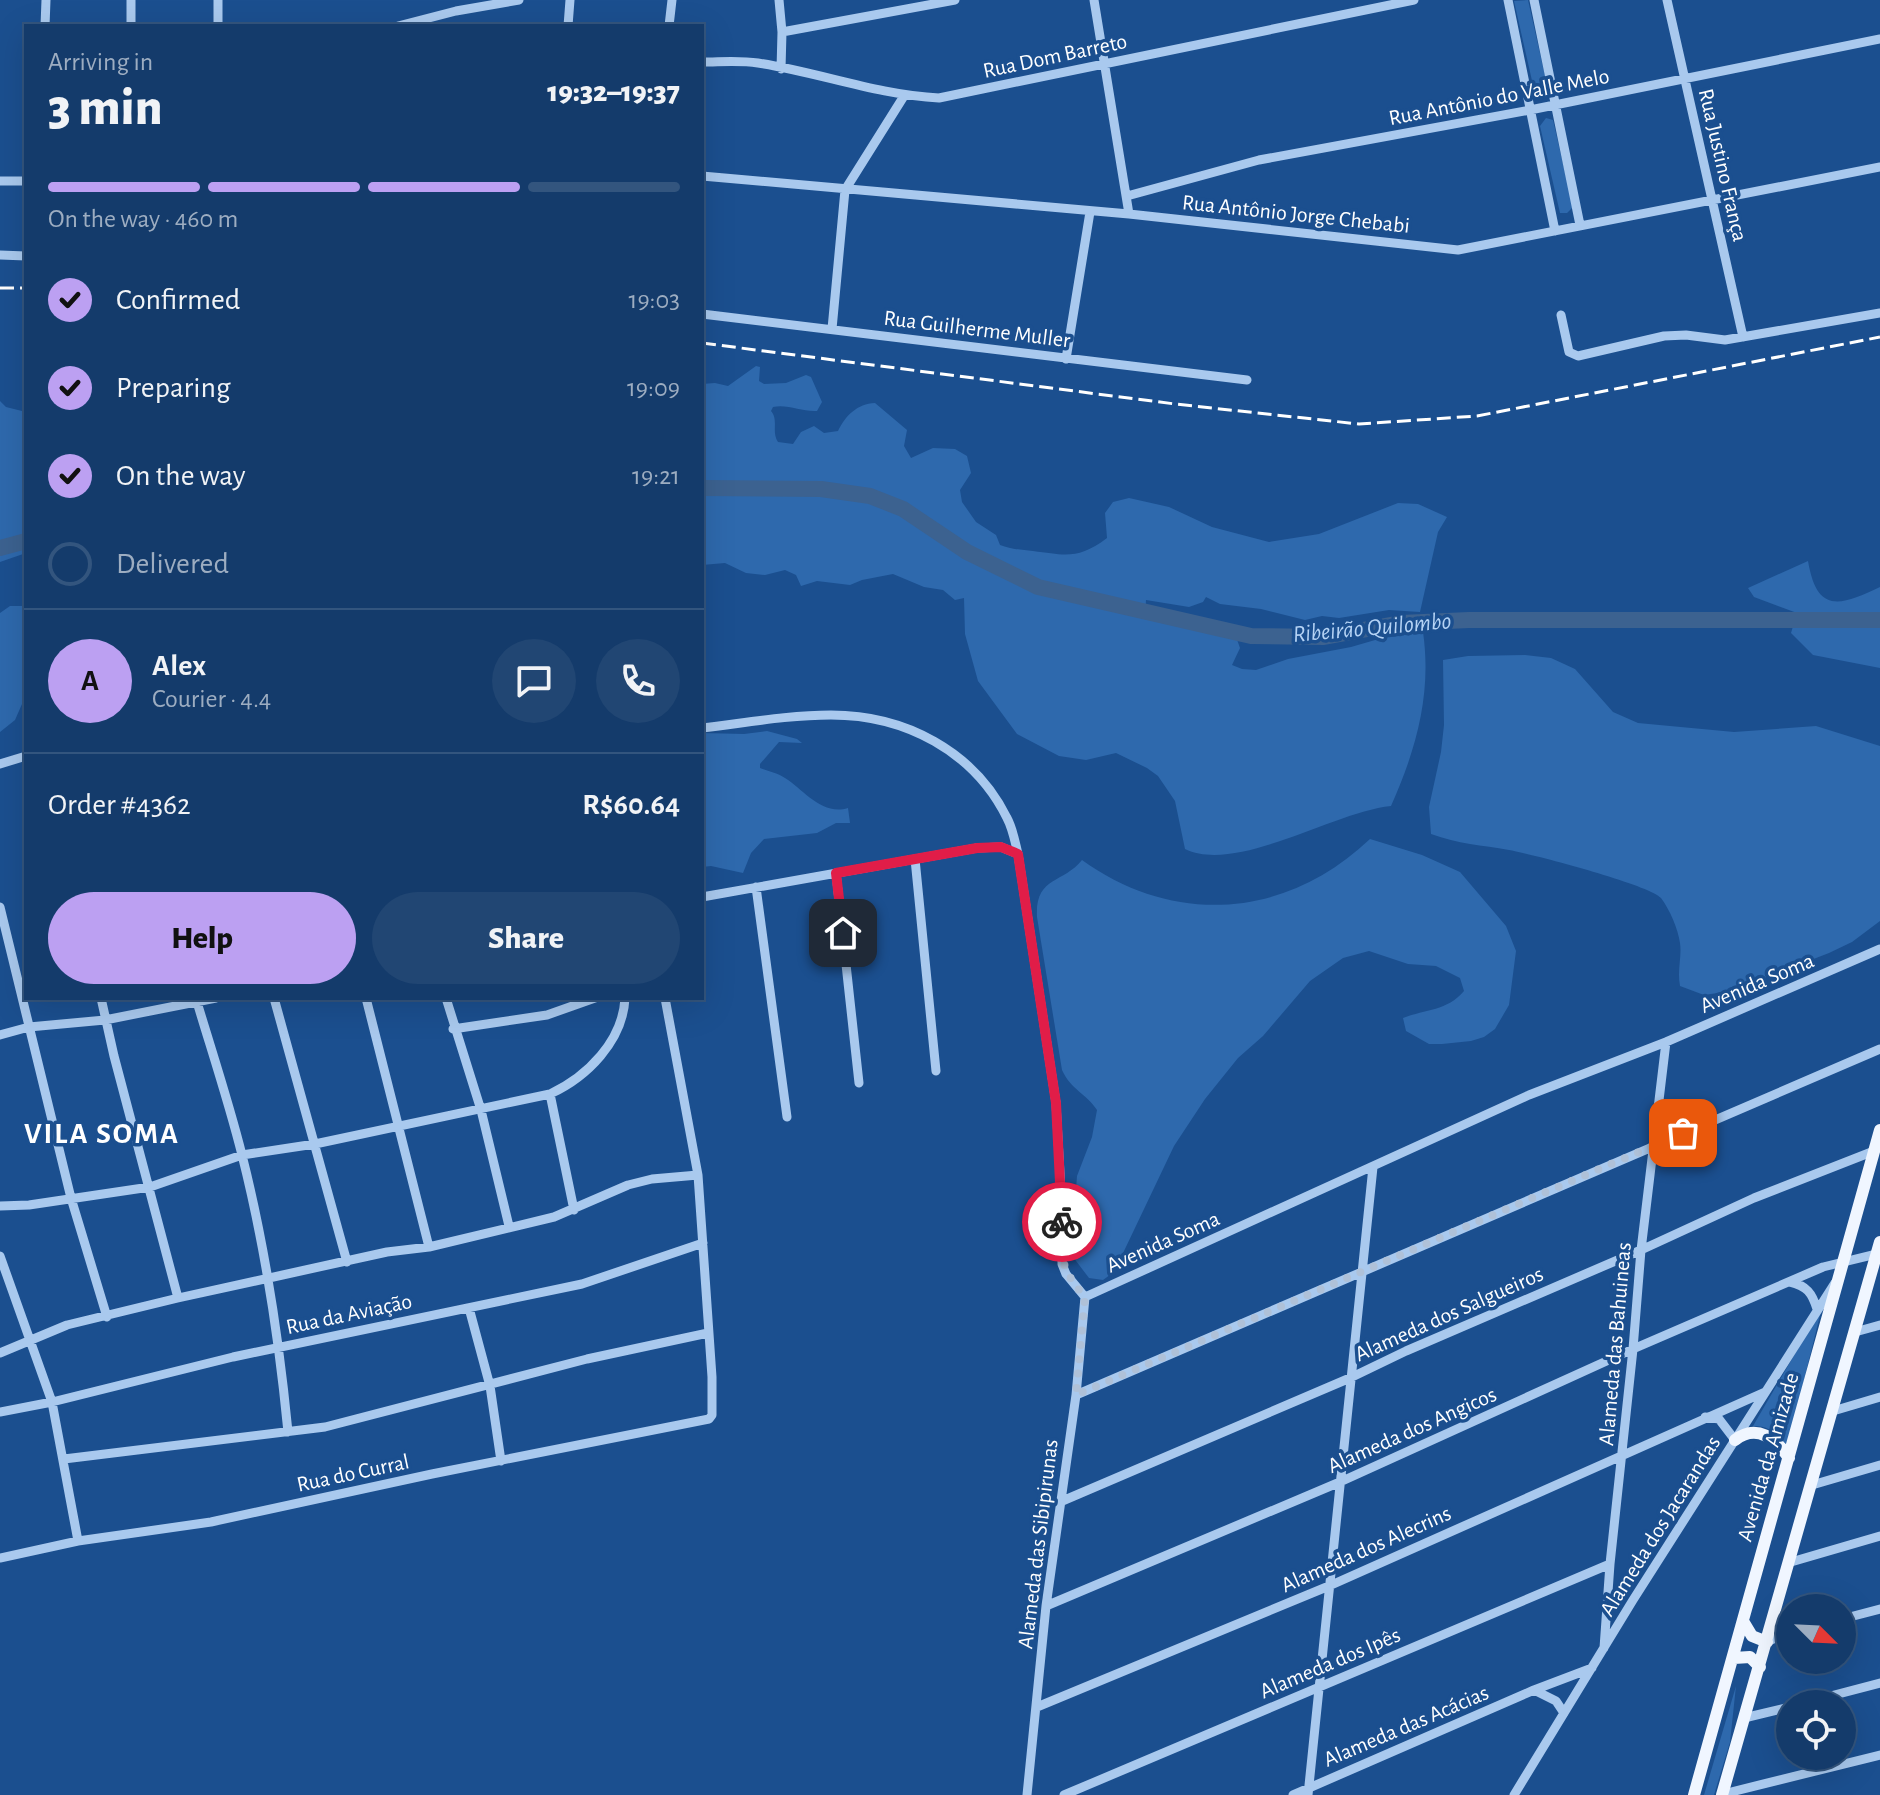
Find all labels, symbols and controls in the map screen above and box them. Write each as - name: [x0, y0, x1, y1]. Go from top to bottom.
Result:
- street label: Rua Dom Barreto: [981, 30, 1129, 82]
- text: Arriving in: [48, 49, 153, 75]
- street label: Rua Antônio do Valle Melo: [1387, 65, 1611, 129]
- text: 19:32–19:37: [547, 77, 680, 107]
- text: 3 min: [48, 82, 162, 134]
- street label: Rua Justino França: [1695, 86, 1751, 244]
- street label: Rua Antônio Jorge Chebabi: [1181, 191, 1411, 237]
- text: On the way · 460 m: [48, 206, 238, 232]
- icon: check: [48, 278, 92, 322]
- text: Confirmed: [116, 285, 240, 315]
- text: 19:03: [628, 287, 680, 313]
- street label: Rua Guilherme Muller: [882, 307, 1072, 351]
- icon: check: [48, 366, 92, 410]
- text: Preparing: [116, 373, 231, 403]
- text: 19:09: [627, 375, 680, 401]
- icon: check: [48, 454, 92, 498]
- text: On the way: [116, 461, 245, 491]
- text: 19:21: [632, 463, 680, 489]
- text: Delivered: [116, 549, 229, 579]
- water label: Ribeirão Quilombo: [1292, 609, 1452, 647]
- button: chat: [492, 639, 576, 723]
- button: phone: [596, 639, 680, 723]
- text: Alex: [152, 651, 206, 681]
- text: A: [81, 666, 99, 696]
- text: Courier · 4.4: [152, 686, 271, 712]
- text: Order #4362: [48, 790, 191, 820]
- text: R$60.64: [582, 790, 680, 820]
- button: Help: [48, 892, 356, 984]
- button: Share: [372, 892, 680, 984]
- pin: [809, 899, 877, 967]
- icon: home: [821, 911, 865, 955]
- street label: Avenida Soma: [1697, 949, 1817, 1017]
- pin: [1649, 1099, 1717, 1167]
- icon: bag: [1661, 1111, 1705, 1155]
- district label: VILA SOMA: [24, 1119, 180, 1149]
- courier: [1022, 1182, 1102, 1262]
- icon: bike: [1040, 1200, 1084, 1244]
- street label: Avenida Soma: [1103, 1207, 1223, 1277]
- street label: Alameda das Bahuineas: [1595, 1241, 1635, 1447]
- street label: Alameda dos Salgueiros: [1351, 1262, 1547, 1366]
- street label: Rua da Aviação: [284, 1290, 414, 1338]
- street label: Avenida da Amizade: [1733, 1370, 1803, 1544]
- street label: Alameda dos Angicos: [1324, 1383, 1500, 1477]
- street label: Alameda dos Jacarandas: [1596, 1432, 1724, 1620]
- street label: Alameda das Sibipirunas: [1014, 1438, 1062, 1650]
- street label: Rua do Curral: [295, 1450, 411, 1496]
- street label: Alameda dos Alecrins: [1278, 1502, 1454, 1596]
- north arrow: [1776, 1594, 1856, 1674]
- map controls: [1776, 1594, 1856, 1770]
- street label: Alameda dos Ipês: [1256, 1623, 1404, 1703]
- street label: Alameda das Acácias: [1320, 1681, 1492, 1771]
- button: locate: [1776, 1690, 1856, 1770]

